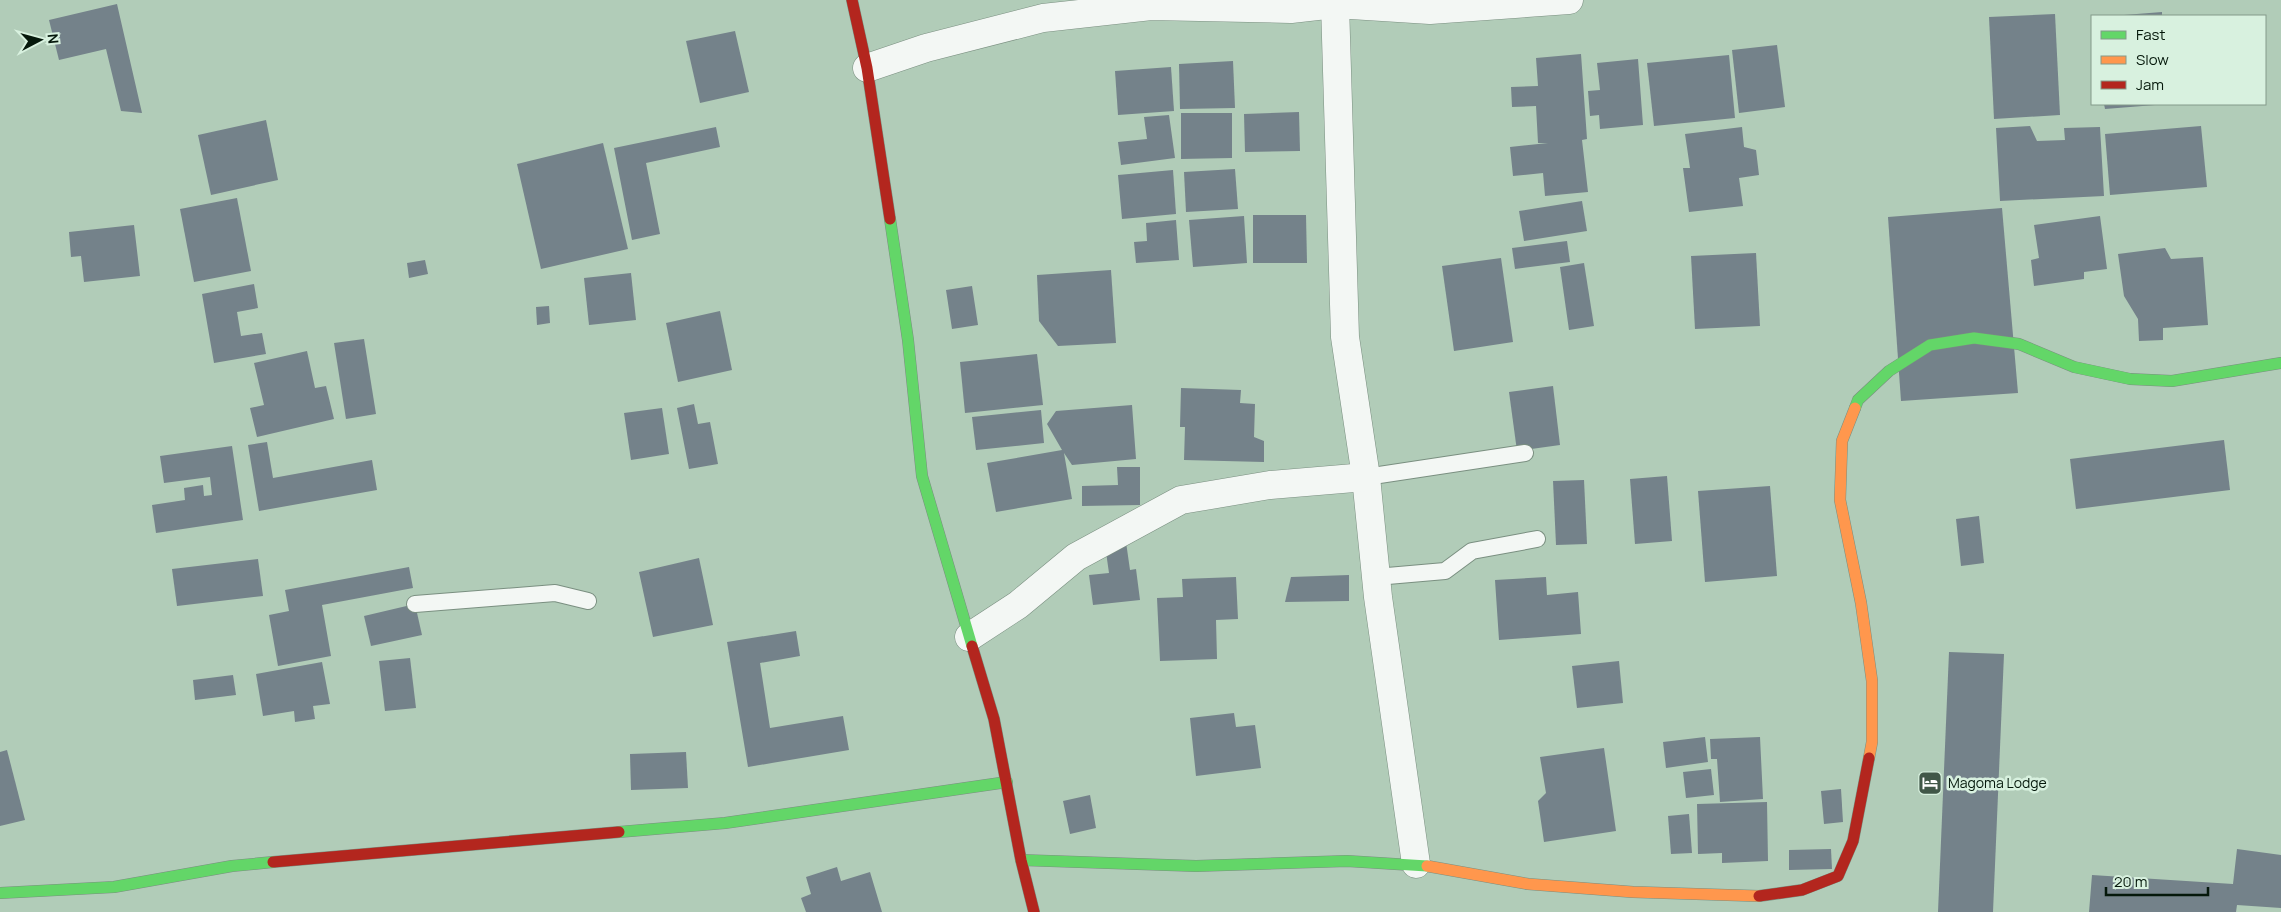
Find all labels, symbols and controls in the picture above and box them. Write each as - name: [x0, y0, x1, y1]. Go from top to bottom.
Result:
- north arrow: [15, 15, 65, 65]
- legend: [2091, 15, 2266, 105]
- text: Fast: [2136, 24, 2165, 45]
- text: N: [43, 33, 63, 45]
- text: Slow: [2136, 49, 2169, 70]
- text: Jam: [2136, 74, 2164, 95]
- hotel icon: Magoma Lodge: [1917, 770, 1943, 796]
- place label: Magoma Lodge: [1948, 773, 2047, 792]
- scale bar: [2106, 864, 2208, 896]
- text: 20 m: [2114, 871, 2147, 892]

